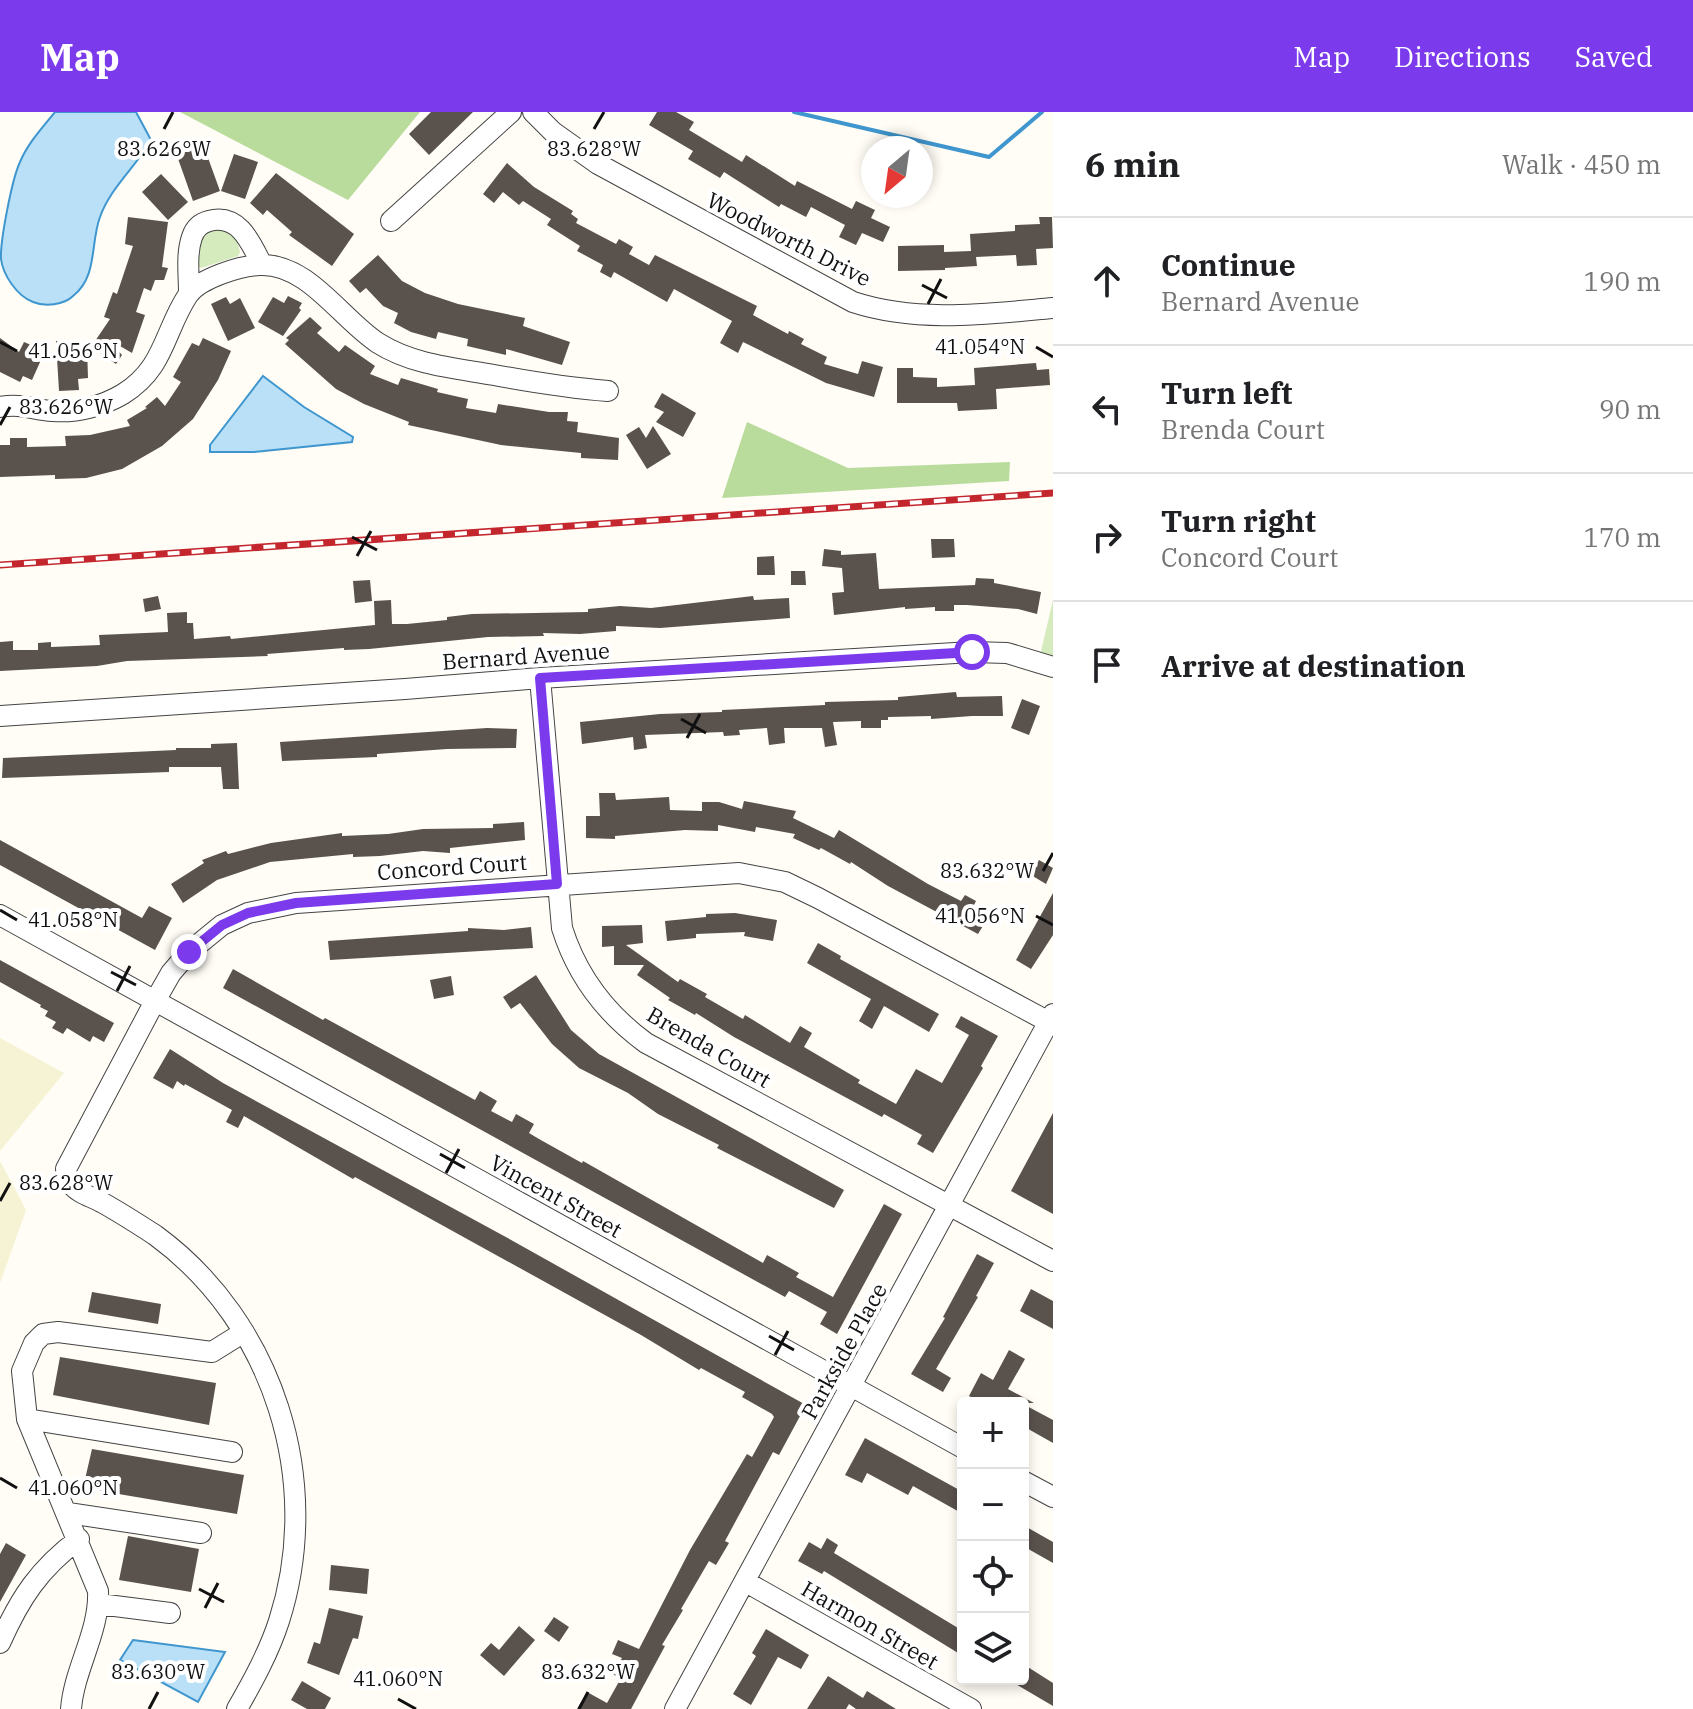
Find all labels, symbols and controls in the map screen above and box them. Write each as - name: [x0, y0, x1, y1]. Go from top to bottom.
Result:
- text: Map: [40, 32, 120, 81]
- text: Map: [1293, 38, 1350, 75]
- text: Directions: [1394, 38, 1531, 75]
- text: Saved: [1575, 38, 1653, 75]
- text: 83.626°W: [117, 135, 211, 162]
- text: 83.628°W: [547, 135, 641, 162]
- north arrow: [861, 136, 933, 208]
- text: 6 min: [1085, 142, 1180, 186]
- text: Walk · 450 m: [1502, 147, 1661, 181]
- street label: Woodworth Drive: [702, 185, 876, 292]
- text: Continue: [1161, 245, 1296, 284]
- icon: ahead: [1085, 259, 1129, 303]
- text: 190 m: [1583, 264, 1661, 298]
- text: Bernard Avenue: [1161, 284, 1359, 318]
- text: 41.054°N: [935, 333, 1025, 360]
- text: 41.056°N: [28, 337, 118, 364]
- text: Turn left: [1161, 373, 1293, 412]
- icon: left: [1085, 387, 1129, 431]
- text: 90 m: [1599, 392, 1661, 426]
- text: 83.626°W: [19, 393, 113, 420]
- text: Brenda Court: [1161, 412, 1325, 446]
- text: Turn right: [1161, 501, 1316, 540]
- icon: right: [1085, 515, 1129, 559]
- text: 170 m: [1583, 520, 1661, 554]
- text: Concord Court: [1161, 540, 1338, 574]
- route start: [954, 634, 990, 670]
- street label: Bernard Avenue: [441, 635, 611, 676]
- icon: arrive: [1085, 643, 1129, 687]
- text: Arrive at destination: [1161, 646, 1466, 685]
- street label: Concord Court: [376, 847, 528, 886]
- text: 83.632°W: [940, 857, 1034, 884]
- text: 41.056°N: [935, 902, 1025, 929]
- text: 41.058°N: [28, 906, 118, 933]
- route end: [171, 934, 207, 970]
- street label: Brenda Court: [642, 999, 777, 1094]
- street label: Vincent Street: [485, 1147, 628, 1244]
- text: 83.628°W: [19, 1169, 113, 1196]
- street label: Parkside Place: [794, 1278, 893, 1424]
- map controls: [957, 1397, 1029, 1685]
- button: +: [957, 1397, 1029, 1469]
- button: −: [957, 1469, 1029, 1541]
- text: 41.060°N: [28, 1474, 118, 1501]
- button: locate: [957, 1541, 1029, 1613]
- street label: Harmon Street: [797, 1574, 944, 1676]
- button: layers: [957, 1613, 1029, 1685]
- text: 83.630°W: [111, 1658, 205, 1685]
- text: 83.632°W: [541, 1658, 635, 1685]
- text: 41.060°N: [353, 1665, 443, 1692]

